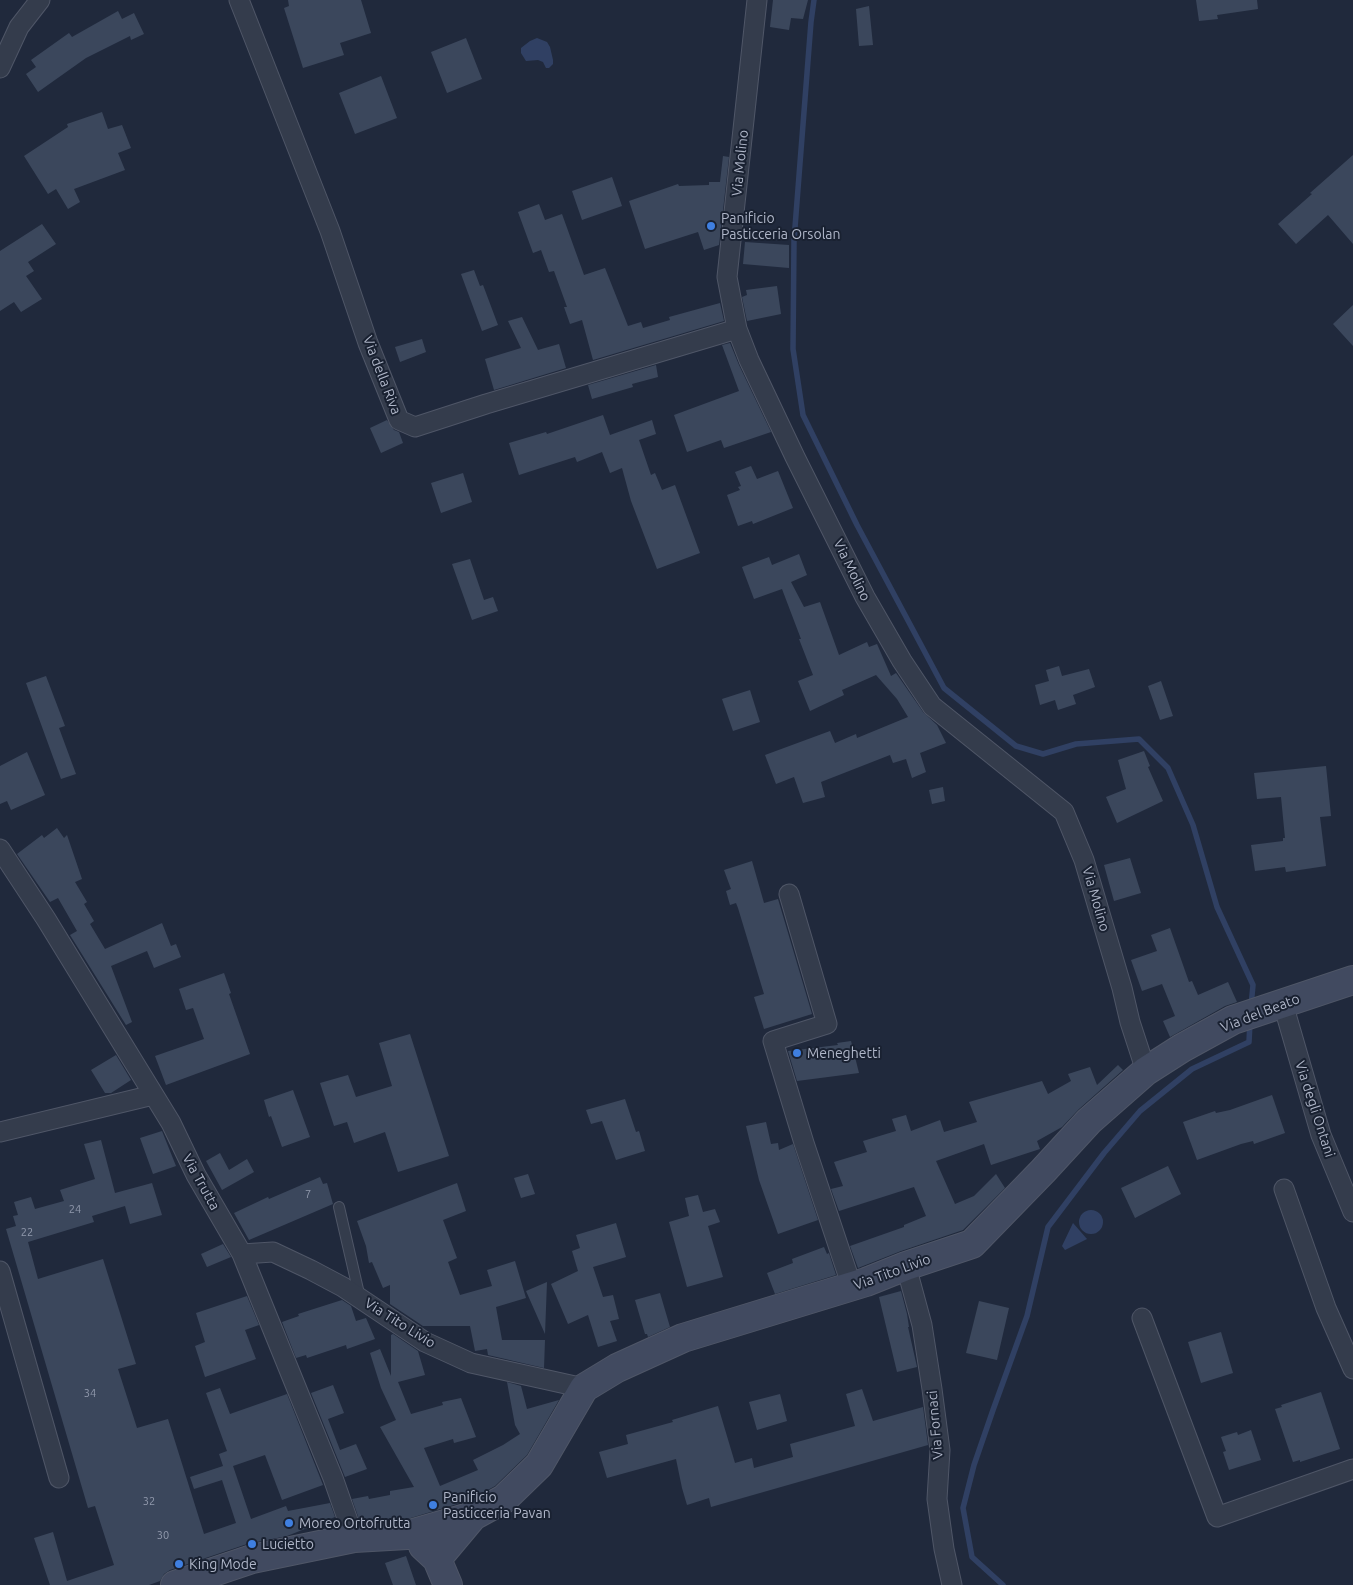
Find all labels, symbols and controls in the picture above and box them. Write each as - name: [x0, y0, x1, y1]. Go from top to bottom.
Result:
- street label: Via Molino: [728, 129, 752, 197]
- place label: Panificio Pasticceria Orsolan: [721, 210, 841, 242]
- marker: Panificio Pasticceria Orsolan: [705, 220, 717, 232]
- street label: Via della Riva: [359, 333, 405, 417]
- street label: Via Molino: [830, 536, 874, 604]
- street label: Via Molino: [1079, 865, 1113, 933]
- street label: Via del Beato: [1218, 990, 1302, 1036]
- place label: Meneghetti: [807, 1045, 881, 1061]
- marker: Meneghetti: [791, 1047, 803, 1059]
- street label: Via degli Ontani: [1292, 1059, 1338, 1159]
- street label: Via Trutta: [179, 1151, 223, 1213]
- house number: 7: [305, 1187, 311, 1201]
- house number: 24: [69, 1202, 81, 1216]
- house number: 22: [21, 1225, 33, 1239]
- street label: Via Tito Livio: [851, 1250, 933, 1294]
- street label: Via Tito Livio: [361, 1295, 439, 1351]
- house number: 34: [84, 1386, 96, 1400]
- street label: Via Fornaci: [924, 1390, 946, 1460]
- place label: Panificio Pasticceria Pavan: [443, 1489, 551, 1521]
- house number: 32: [143, 1494, 155, 1508]
- marker: Panificio Pasticceria Pavan: [427, 1499, 439, 1511]
- place label: Moreo Ortofrutta: [299, 1515, 410, 1531]
- marker: Moreo Ortofrutta: [283, 1517, 295, 1529]
- house number: 30: [157, 1528, 169, 1542]
- place label: Lucietto: [262, 1536, 314, 1552]
- marker: Lucietto: [246, 1538, 258, 1550]
- place label: King Mode: [189, 1556, 257, 1572]
- marker: King Mode: [173, 1558, 185, 1570]

